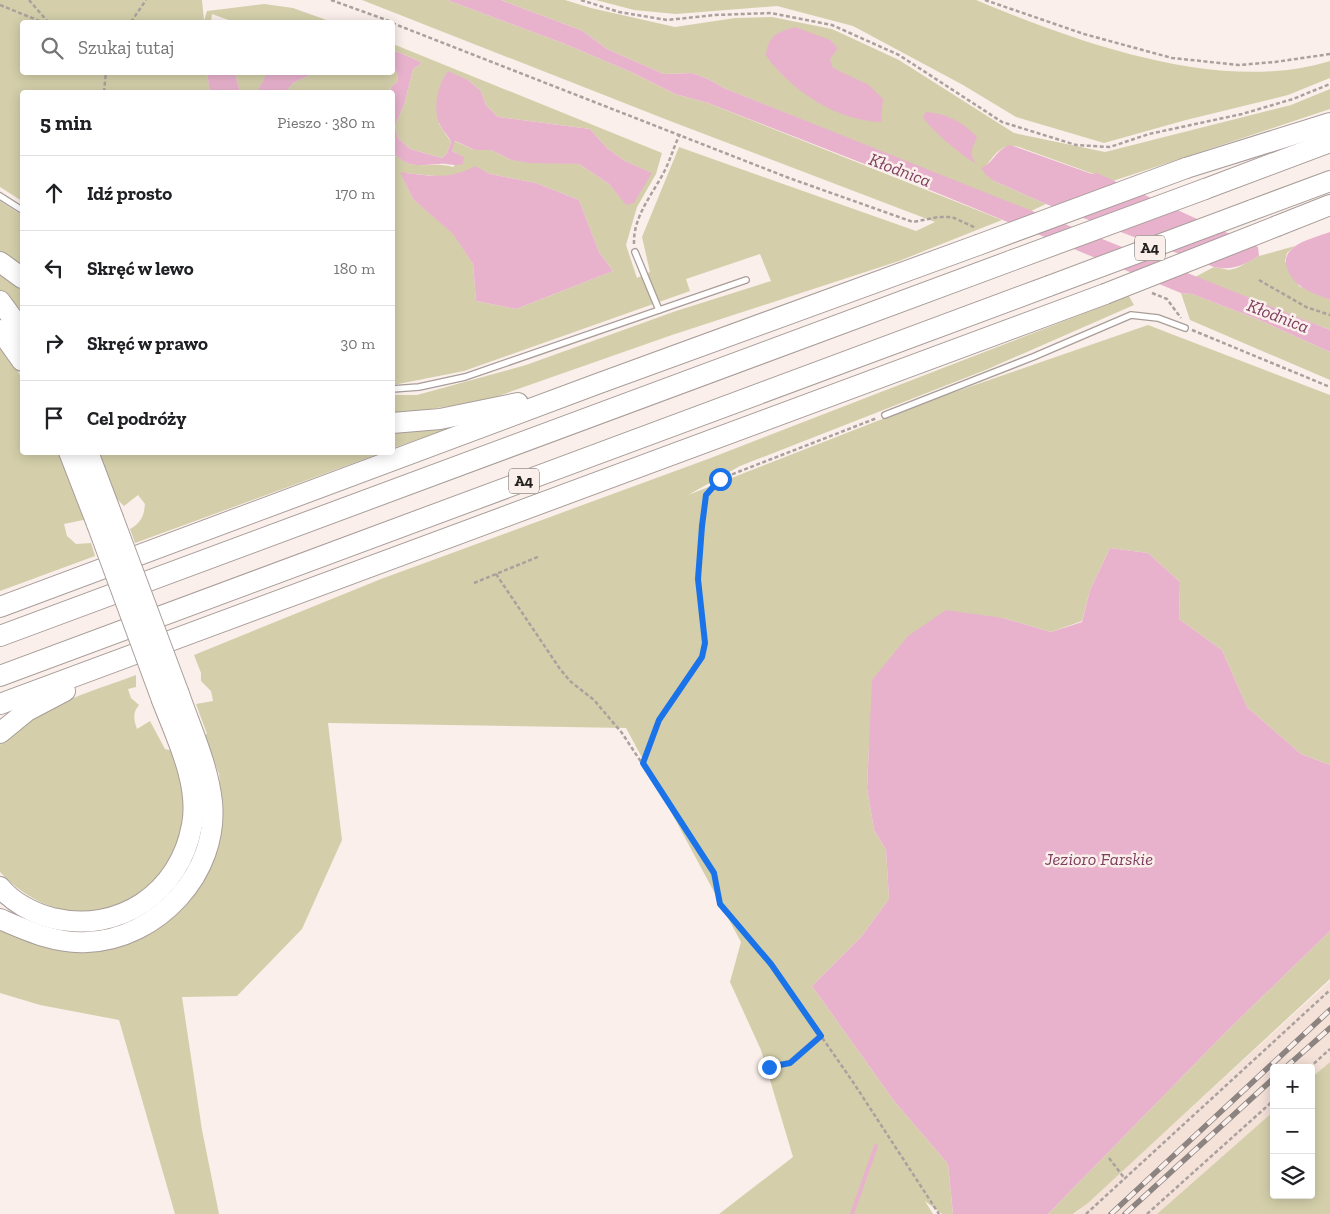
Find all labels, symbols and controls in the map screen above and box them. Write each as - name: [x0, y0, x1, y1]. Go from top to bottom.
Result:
- search box: [20, 20, 395, 75]
- icon: search: [38, 34, 66, 62]
- text: Szukaj tutaj: [78, 36, 174, 59]
- text: 5 min: [40, 110, 92, 135]
- text: Pieszo · 380 m: [277, 113, 375, 132]
- water label: Kłodnica: [866, 148, 934, 192]
- icon: ahead: [40, 179, 68, 207]
- text: Idź prosto: [87, 182, 172, 205]
- text: 170 m: [335, 184, 375, 203]
- road number: A4: [1135, 236, 1165, 260]
- icon: left: [40, 254, 68, 282]
- text: Skręć w lewo: [87, 257, 194, 280]
- text: 180 m: [334, 259, 375, 278]
- water label: Kłodnica: [1244, 294, 1312, 338]
- icon: right: [40, 329, 68, 357]
- text: Skręć w prawo: [87, 332, 208, 355]
- text: 30 m: [341, 334, 375, 353]
- icon: arrive: [40, 404, 68, 432]
- text: Cel podróży: [87, 407, 186, 430]
- road number: A4: [509, 468, 539, 494]
- route start: [709, 468, 732, 491]
- water label: Jezioro Farskie: [1044, 848, 1153, 870]
- route end: [758, 1056, 781, 1079]
- map controls: [1270, 1064, 1315, 1199]
- button: +: [1270, 1064, 1315, 1109]
- button: −: [1270, 1109, 1315, 1154]
- button: layers: [1270, 1154, 1315, 1199]

